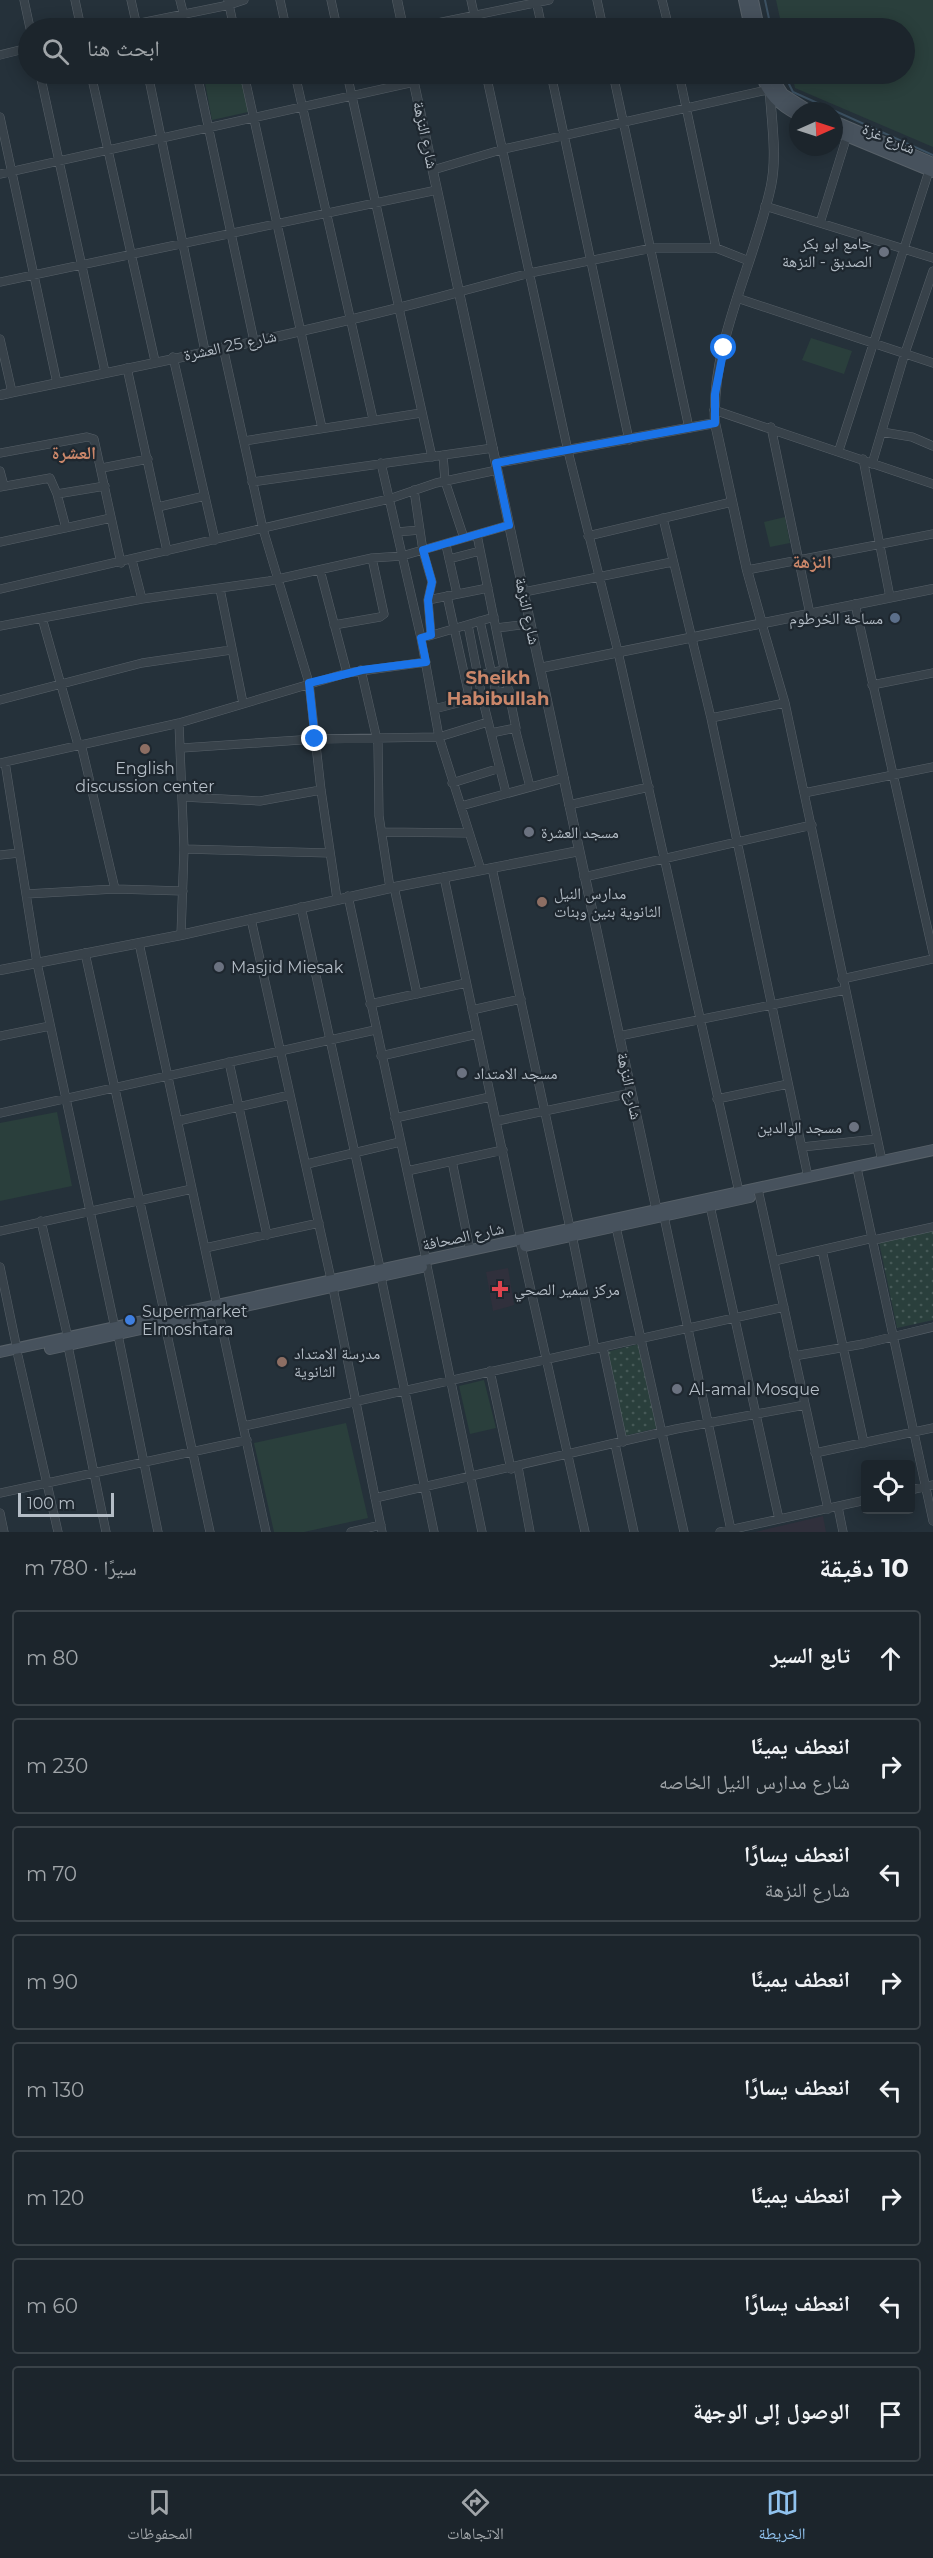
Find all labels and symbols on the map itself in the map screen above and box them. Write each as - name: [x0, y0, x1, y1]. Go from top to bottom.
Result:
- street label: شارع النزهة: [408, 100, 442, 171]
- north arrow: [789, 102, 843, 156]
- street label: شارع غزة: [859, 119, 918, 159]
- place label: جامع ابو بكر الصدبق - النزهة: [782, 234, 872, 272]
- marker: جامع ابو بكر الصدبق - النزهة: [877, 245, 891, 259]
- street label: شارع 25 العشرة: [182, 326, 278, 366]
- route start: [710, 334, 736, 360]
- district label: العشرة: [52, 442, 96, 464]
- district label: النزهة: [792, 551, 832, 573]
- street label: شارع النزهة: [510, 576, 544, 647]
- place label: مساحة الخرطوم: [789, 609, 883, 629]
- marker: مساحة الخرطوم: [888, 611, 902, 625]
- district label: Sheikh Habibullah: [447, 667, 549, 710]
- route end: [301, 725, 327, 751]
- marker: English discussion center: [138, 742, 152, 756]
- place label: English discussion center: [75, 759, 215, 796]
- place label: مسجد العشرة: [541, 823, 619, 842]
- marker: مسجد العشرة: [522, 825, 536, 839]
- place label: مدارس النيل الثانوية بنين وبنات: [554, 884, 661, 922]
- marker: مدارس النيل الثانوية بنين وبنات: [535, 895, 549, 909]
- place label: Masjid Miesak: [231, 958, 344, 977]
- marker: Masjid Miesak: [212, 960, 226, 974]
- street label: شارع النزهة: [612, 1051, 646, 1122]
- place label: مسجد الامتداد: [474, 1064, 558, 1083]
- marker: مسجد الامتداد: [455, 1066, 469, 1080]
- place label: مسجد الوالدين: [757, 1118, 842, 1138]
- marker: مسجد الوالدين: [847, 1120, 861, 1134]
- street label: شارع الصحافة: [421, 1219, 506, 1255]
- marker: مركز سمير الصحي: [491, 1280, 509, 1298]
- place label: مركز سمير الصحي: [514, 1280, 620, 1302]
- place label: Supermarket Elmoshtara: [142, 1302, 248, 1339]
- marker: Supermarket Elmoshtara: [123, 1313, 137, 1327]
- place label: مدرسة الامتداد الثانوية: [294, 1344, 380, 1381]
- marker: مدرسة الامتداد الثانوية: [275, 1355, 289, 1369]
- place label: Al-amal Mosque: [689, 1380, 820, 1399]
- marker: Al-amal Mosque: [670, 1382, 684, 1396]
- scale bar: [18, 1490, 114, 1518]

